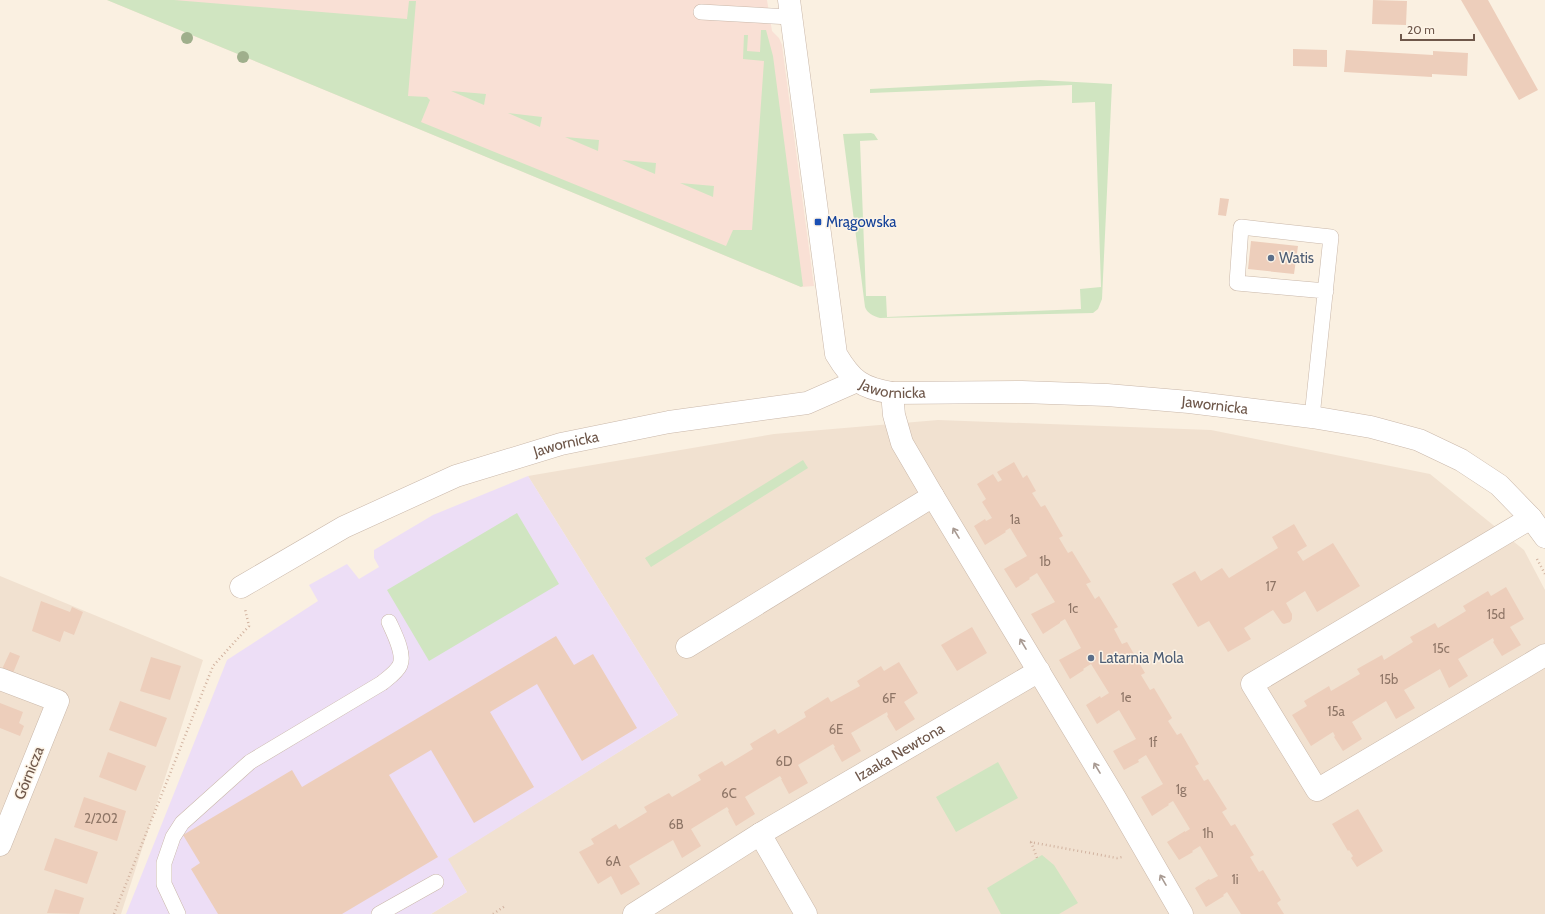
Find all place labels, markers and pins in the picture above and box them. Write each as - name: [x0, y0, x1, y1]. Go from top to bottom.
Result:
- place label: Mrągowska: [826, 213, 897, 231]
- marker: Mrągowska: [813, 217, 823, 227]
- place label: Watis: [1279, 249, 1314, 267]
- marker: Watis: [1266, 253, 1276, 263]
- place label: Latarnia Mola: [1099, 649, 1184, 667]
- marker: Latarnia Mola: [1086, 653, 1096, 663]

